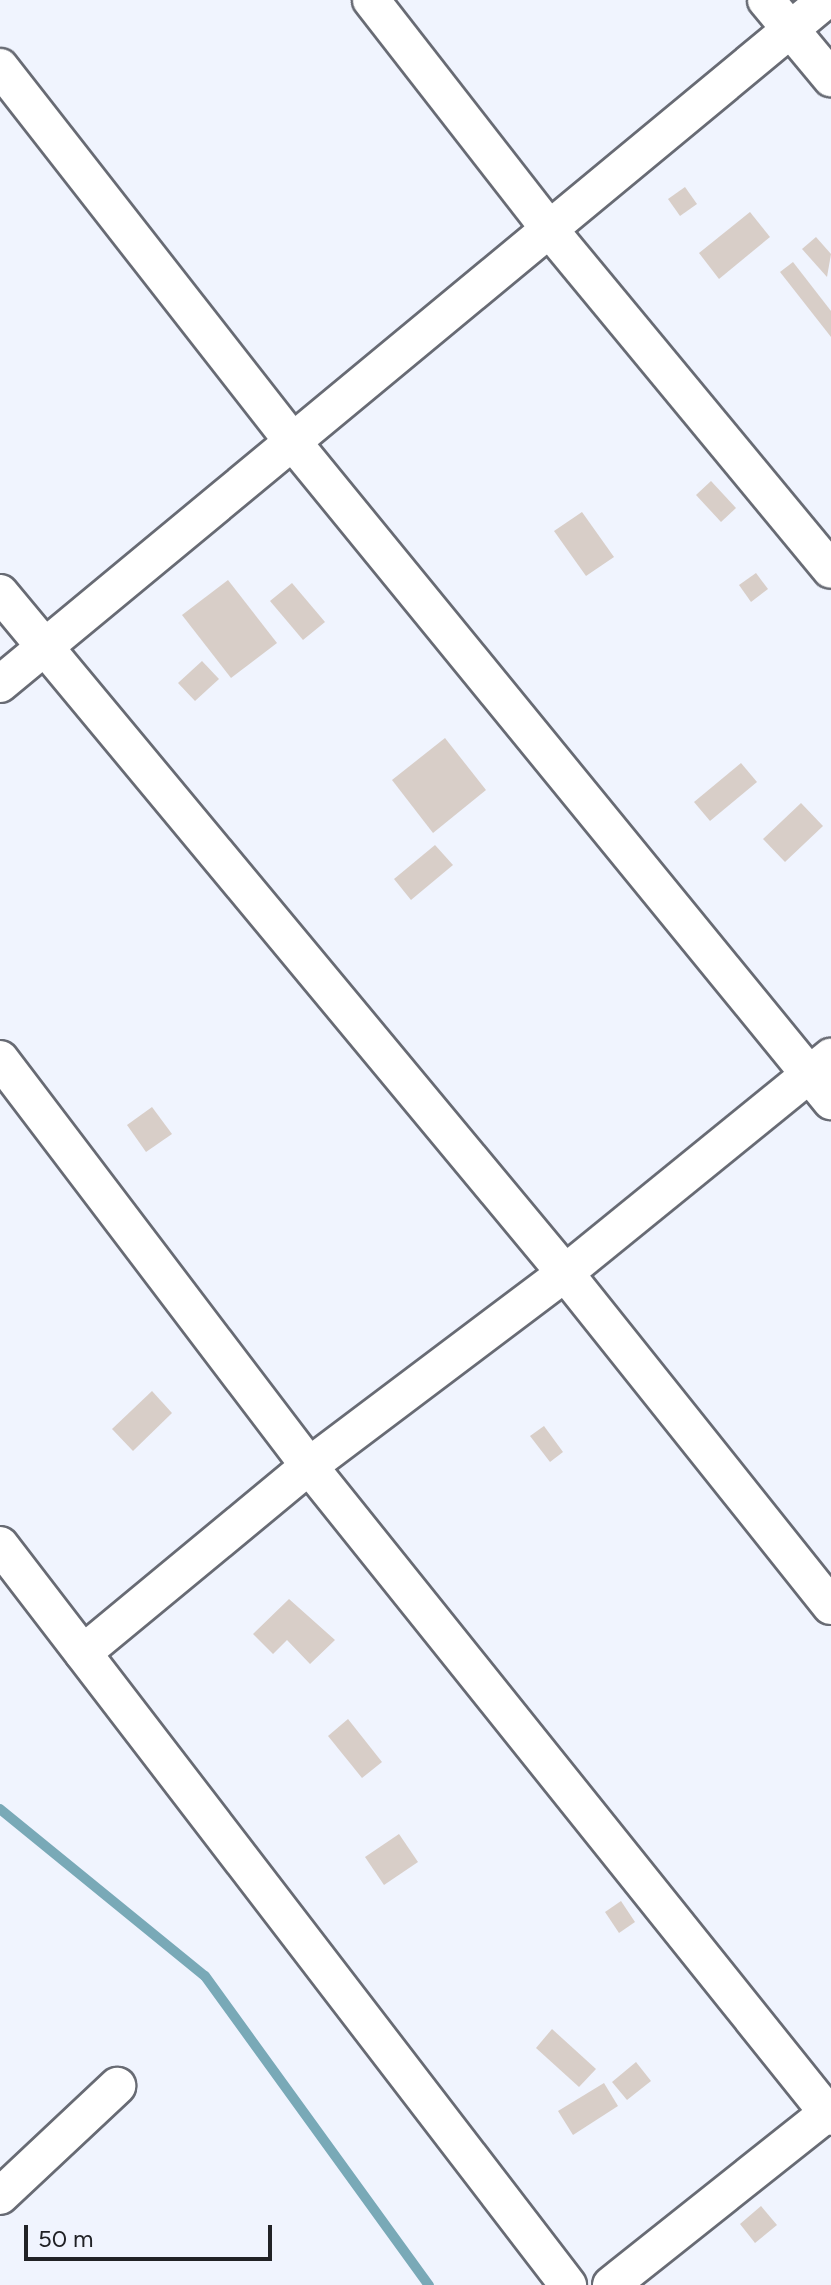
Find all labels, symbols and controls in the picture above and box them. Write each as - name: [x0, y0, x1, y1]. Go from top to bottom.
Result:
- scale bar: [28, 2209, 276, 2259]
- text: 50 m: [38, 2224, 94, 2253]

